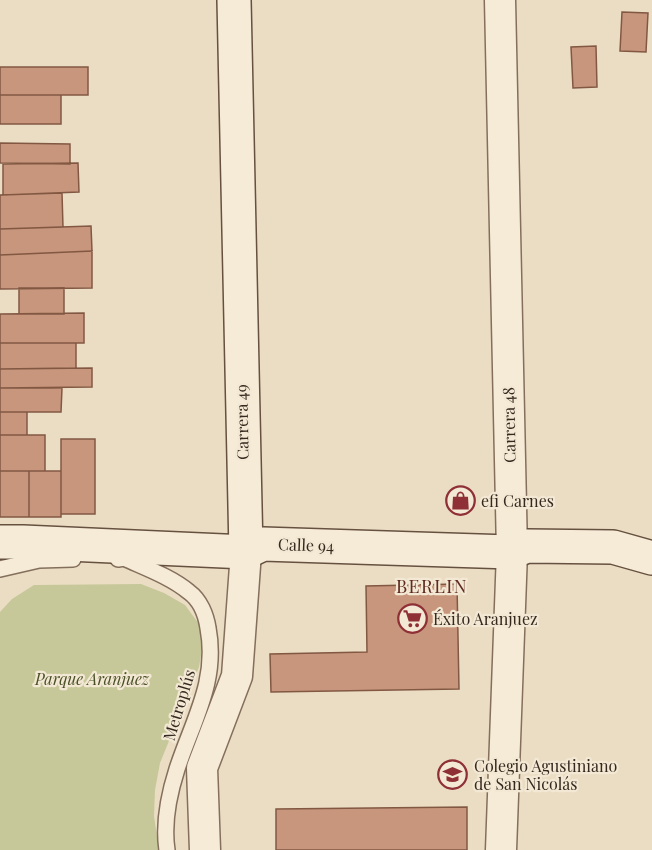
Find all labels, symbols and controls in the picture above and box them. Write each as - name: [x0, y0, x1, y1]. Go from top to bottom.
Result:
- street label: Carrera 49: [230, 384, 253, 460]
- street label: Carrera 48: [497, 387, 520, 463]
- shop icon: efi Carnes: [444, 485, 476, 517]
- place label: efi Carnes: [481, 490, 554, 511]
- street label: Calle 94: [278, 533, 335, 556]
- district label: BERLIN: [396, 574, 468, 598]
- supermarket icon: Éxito Aranjuez: [396, 603, 428, 635]
- place label: Éxito Aranjuez: [433, 608, 538, 629]
- street label: Metroplús: [158, 667, 199, 743]
- park label: Parque Aranjuez: [34, 668, 150, 689]
- place label: Colegio Agustiniano de San Nicolás: [474, 755, 618, 794]
- school or university icon: Colegio Agustiniano de San Nicolás: [437, 759, 469, 791]

